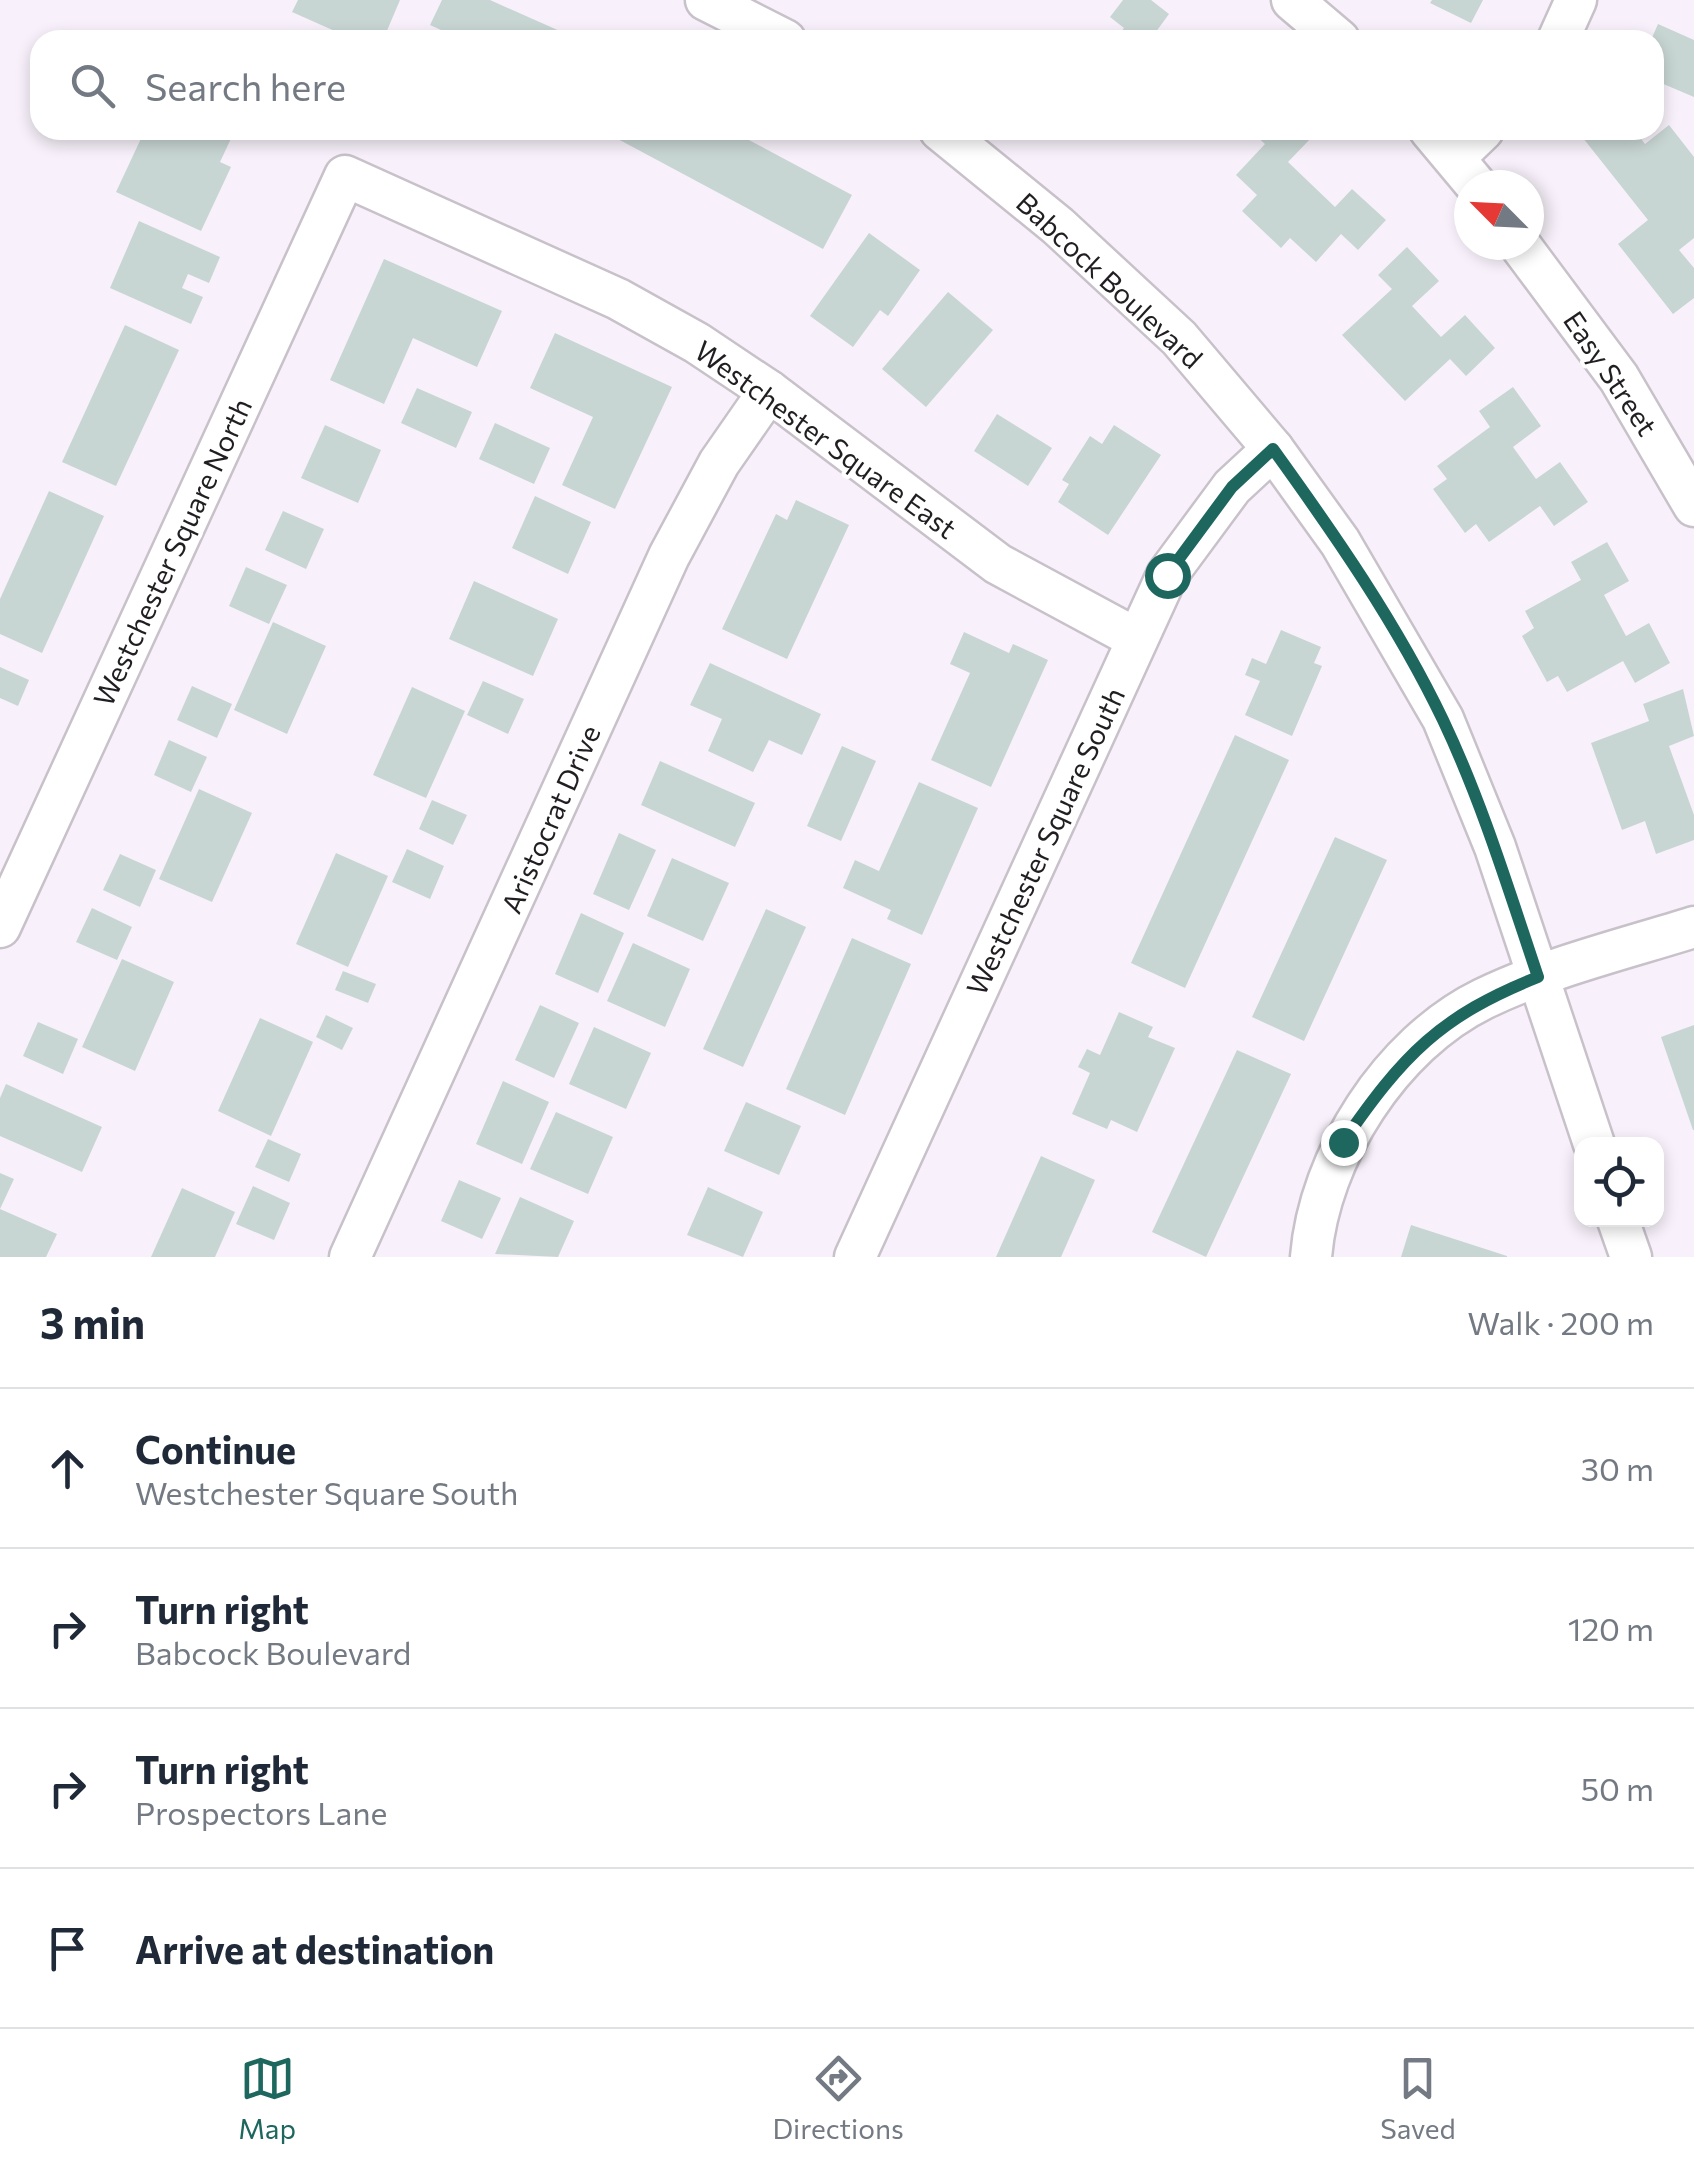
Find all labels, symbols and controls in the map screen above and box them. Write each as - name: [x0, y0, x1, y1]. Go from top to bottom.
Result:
- search box: [30, 30, 1664, 140]
- icon: search: [65, 58, 120, 113]
- text: Search here: [145, 62, 346, 109]
- north arrow: [1454, 170, 1544, 260]
- street label: Babcock Boulevard: [1010, 185, 1210, 375]
- street label: Easy Street: [1557, 304, 1665, 442]
- street label: Westchester Square East: [689, 333, 963, 545]
- street label: Westchester Square North: [86, 393, 258, 711]
- route start: [1145, 553, 1191, 599]
- street label: Westchester Square South: [959, 682, 1131, 1000]
- street label: Aristocrat Drive: [493, 720, 607, 918]
- route end: [1321, 1120, 1367, 1166]
- map controls: [1574, 1137, 1664, 1227]
- button: locate: [1574, 1137, 1664, 1227]
- text: 3 min: [40, 1296, 145, 1348]
- text: Walk · 200 m: [1468, 1302, 1654, 1342]
- text: Continue: [135, 1425, 296, 1472]
- icon: ahead: [40, 1441, 95, 1496]
- text: 30 m: [1581, 1448, 1654, 1488]
- text: Westchester Square South: [135, 1472, 518, 1512]
- text: Turn right: [135, 1585, 309, 1632]
- icon: right: [40, 1601, 95, 1656]
- text: 120 m: [1568, 1608, 1654, 1648]
- text: Babcock Boulevard: [135, 1632, 411, 1672]
- text: Turn right: [135, 1745, 309, 1792]
- icon: right: [40, 1761, 95, 1816]
- text: 50 m: [1581, 1768, 1654, 1808]
- text: Prospectors Lane: [135, 1792, 388, 1832]
- icon: arrive: [40, 1921, 95, 1976]
- text: Arrive at destination: [135, 1925, 494, 1972]
- tab: Map: [238, 2051, 296, 2145]
- tab: Directions: [772, 2051, 904, 2145]
- tab: Saved: [1380, 2051, 1456, 2145]

